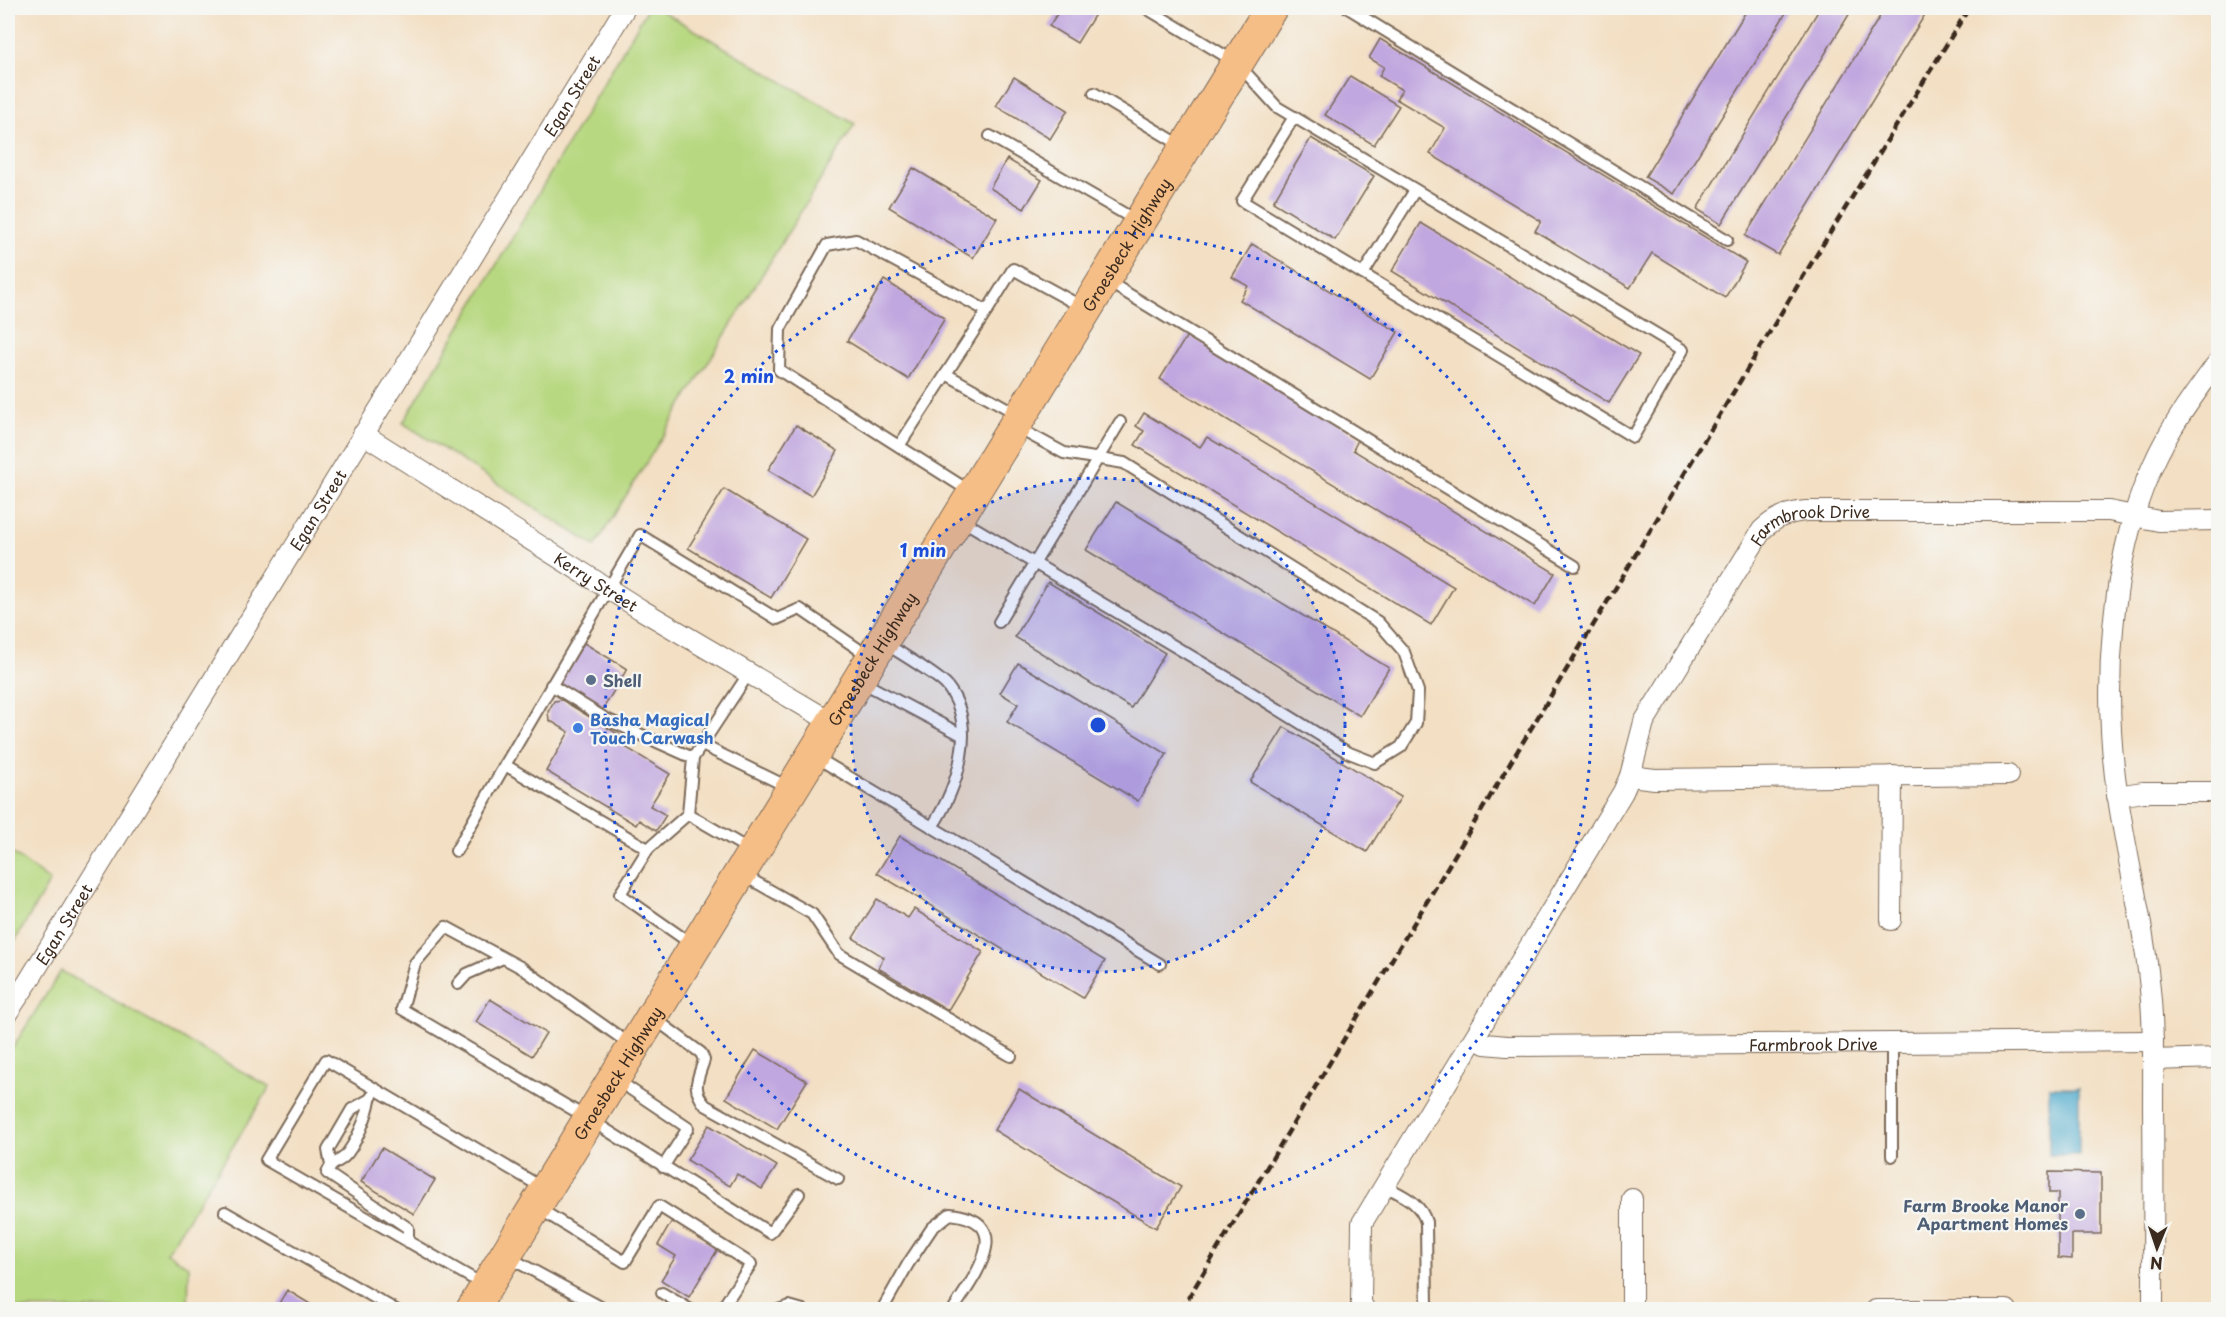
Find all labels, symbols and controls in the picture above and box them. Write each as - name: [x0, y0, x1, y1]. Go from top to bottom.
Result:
- street label: Egan Street: [537, 50, 606, 141]
- street label: Groesbeck Highway: [1075, 173, 1176, 316]
- text: 2 min: [724, 362, 774, 389]
- street label: Egan Street: [283, 464, 352, 555]
- street label: Farmbrook Drive: [1743, 499, 1870, 550]
- text: 1 min: [900, 536, 946, 563]
- street label: Kerry Street: [550, 546, 643, 617]
- street label: Groesbeck Highway: [821, 587, 922, 730]
- place label: Shell: [603, 668, 642, 692]
- marker: Shell: [584, 673, 598, 687]
- place label: Basha Magical Touch Carwash: [590, 707, 714, 749]
- centre of rings: [1088, 715, 1108, 735]
- marker: Basha Magical Touch Carwash: [571, 721, 585, 735]
- street label: Egan Street: [29, 878, 98, 969]
- street label: Groesbeck Highway: [567, 1001, 668, 1145]
- street label: Farmbrook Drive: [1749, 1031, 1878, 1056]
- place label: Farm Brooke Manor Apartment Homes: [1903, 1193, 2069, 1235]
- marker: Farm Brooke Manor Apartment Homes: [2073, 1207, 2087, 1221]
- north arrow: [2127, 1218, 2187, 1278]
- text: N: [2150, 1252, 2163, 1276]

